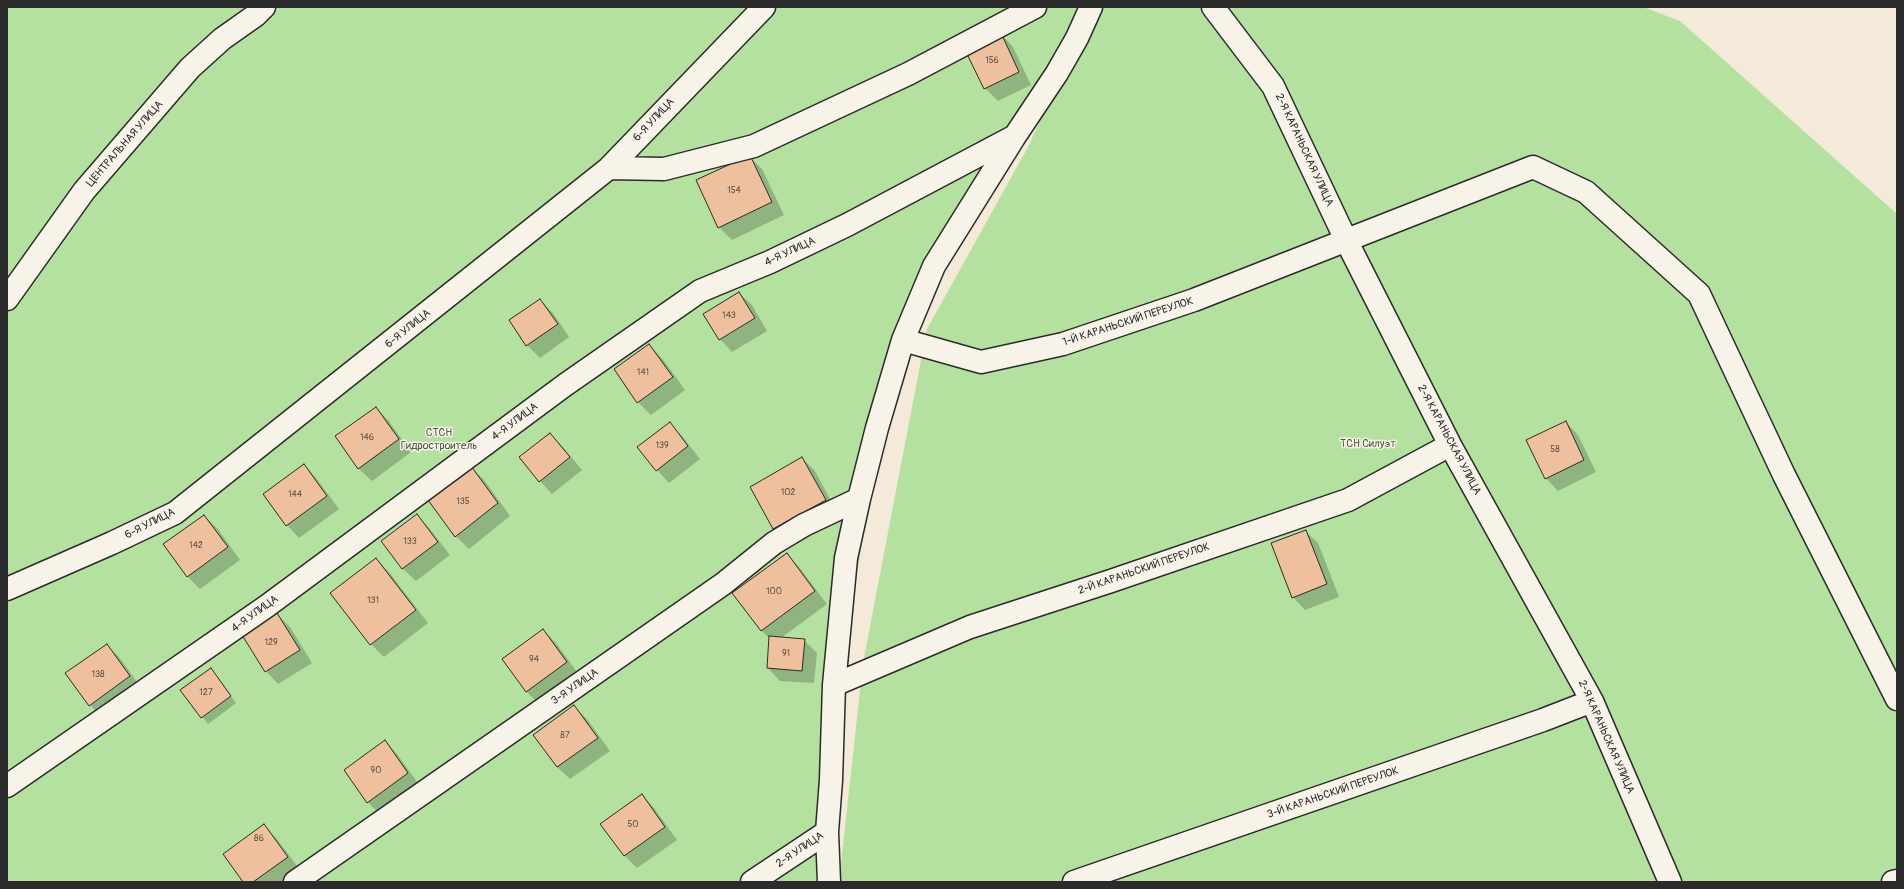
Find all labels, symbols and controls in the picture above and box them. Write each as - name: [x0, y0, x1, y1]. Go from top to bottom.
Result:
- house number: 156: [985, 56, 999, 66]
- street label: 2-Я КАРАНЬСКАЯ УЛИЦА: [1272, 91, 1336, 209]
- street label: 6-Я УЛИЦА: [631, 96, 677, 144]
- street label: ЦЕНТРАЛЬНАЯ УЛИЦА: [84, 98, 166, 190]
- house number: 154: [727, 186, 741, 196]
- street label: 4-Я УЛИЦА: [762, 234, 818, 270]
- street label: 1-Й КАРАНЬСКИЙ ПЕРЕУЛОК: [1061, 295, 1195, 349]
- street label: 6-Я УЛИЦА: [383, 307, 433, 351]
- house number: 143: [722, 311, 736, 321]
- house number: 141: [637, 368, 649, 378]
- street label: 2-Я КАРАНЬСКАЯ УЛИЦА: [1414, 383, 1484, 497]
- street label: 4-Я УЛИЦА: [489, 400, 541, 444]
- park label: СТСН Гидростроитель: [401, 426, 477, 452]
- house number: 146: [360, 433, 374, 443]
- park label: ТСН Силуэт: [1340, 437, 1396, 451]
- house number: 139: [655, 441, 669, 451]
- house number: 58: [1550, 445, 1560, 455]
- house number: 102: [781, 488, 795, 498]
- house number: 144: [288, 490, 302, 500]
- house number: 135: [456, 497, 470, 507]
- street label: 6-Я УЛИЦА: [123, 506, 177, 542]
- house number: 133: [403, 537, 417, 547]
- street label: 2-Й КАРАНЬСКИЙ ПЕРЕУЛОК: [1077, 540, 1211, 598]
- house number: 142: [189, 541, 203, 551]
- house number: 100: [766, 587, 782, 597]
- street label: 4-Я УЛИЦА: [229, 593, 281, 635]
- house number: 131: [367, 596, 379, 606]
- house number: 129: [264, 638, 278, 648]
- house number: 91: [782, 649, 790, 659]
- house number: 94: [529, 655, 539, 665]
- street label: 3-Я УЛИЦА: [549, 666, 601, 708]
- house number: 138: [91, 670, 105, 680]
- street label: 2-Я КАРАНЬСКАЯ УЛИЦА: [1575, 678, 1637, 796]
- house number: 127: [199, 688, 213, 698]
- house number: 87: [560, 731, 570, 741]
- street label: 3-Й КАРАНЬСКИЙ ПЕРЕУЛОК: [1266, 764, 1400, 822]
- house number: 90: [371, 766, 381, 776]
- house number: 50: [627, 820, 639, 830]
- street label: 2-Я УЛИЦА: [774, 829, 826, 871]
- house number: 86: [254, 834, 264, 844]

